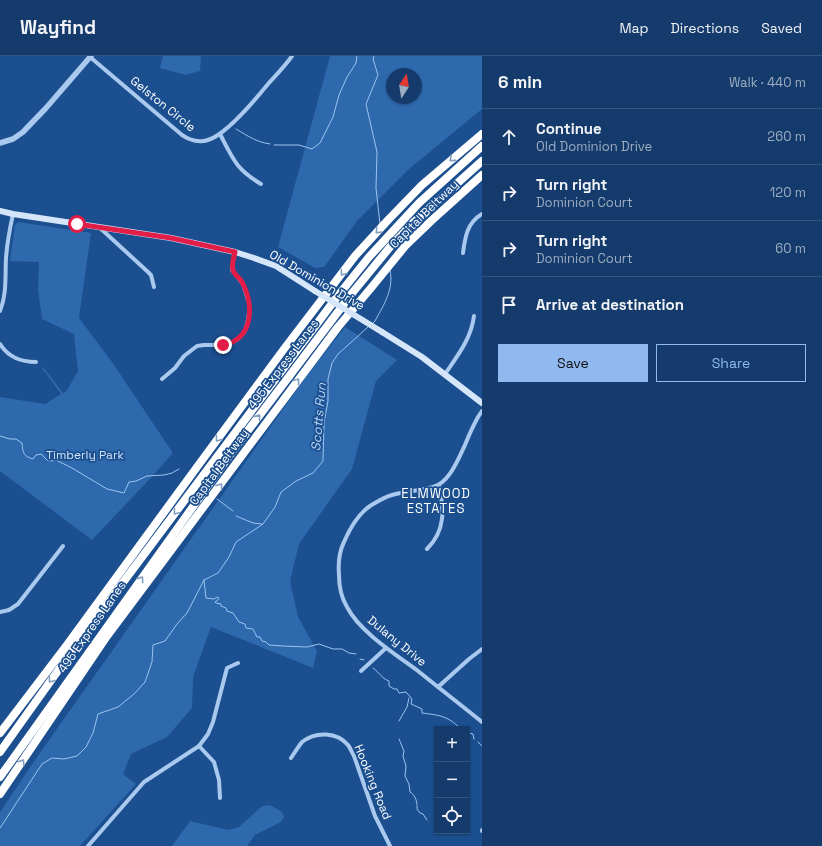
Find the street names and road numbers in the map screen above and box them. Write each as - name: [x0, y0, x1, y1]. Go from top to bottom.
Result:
- street label: Gelston Circle: [127, 73, 199, 135]
- street label: Capital Beltway: [386, 176, 462, 252]
- street label: Old Dominion Drive: [267, 246, 367, 314]
- street label: 495 Express Lanes: [244, 316, 322, 412]
- street label: Capital Beltway: [186, 426, 252, 508]
- street label: 495 Express Lanes: [54, 578, 130, 676]
- street label: Dulany Drive: [364, 612, 430, 670]
- street label: Hooking Road: [351, 742, 395, 822]

